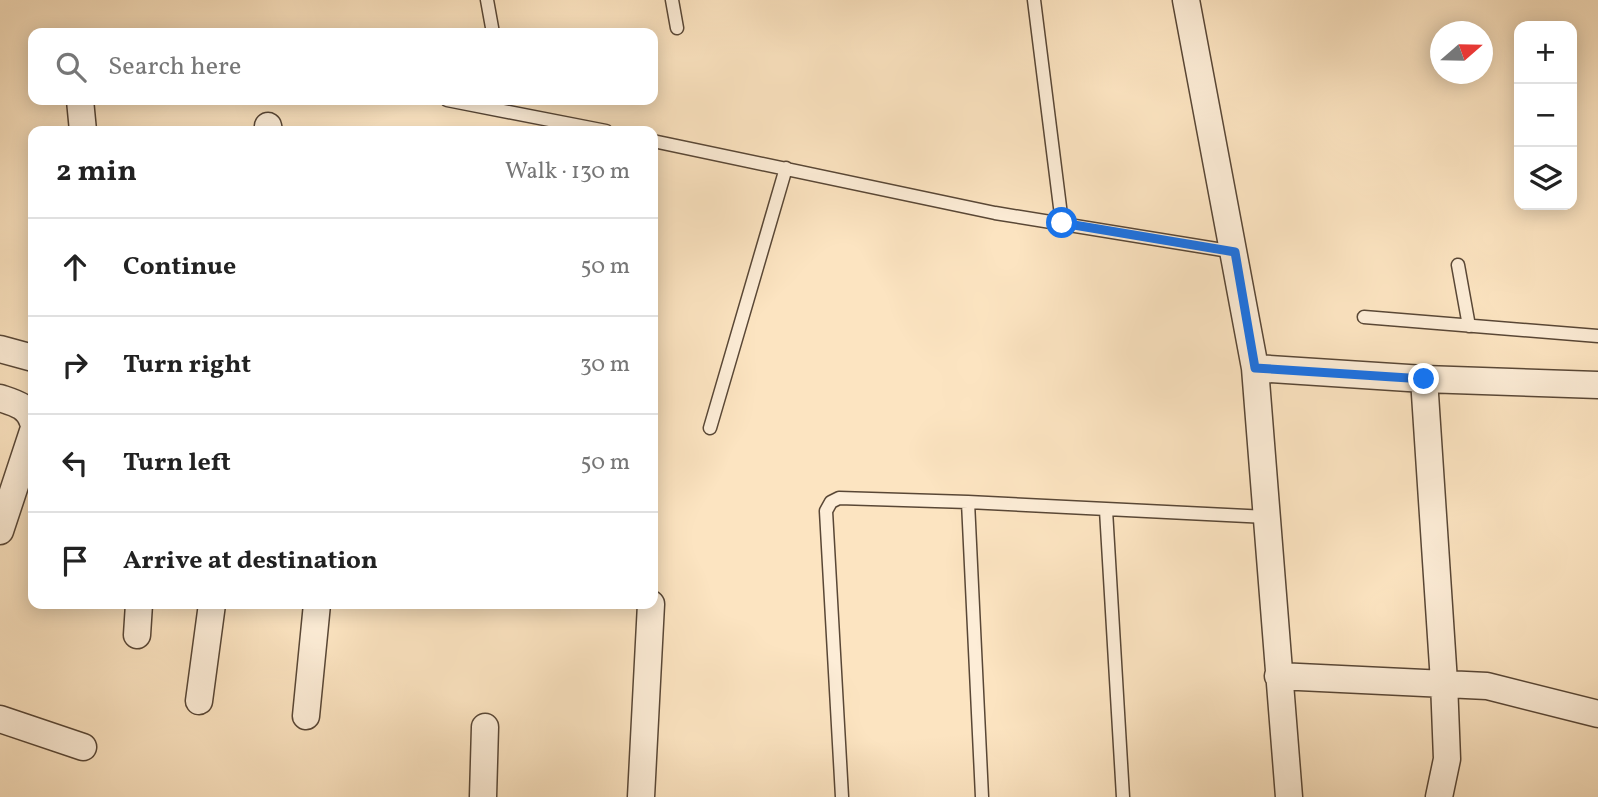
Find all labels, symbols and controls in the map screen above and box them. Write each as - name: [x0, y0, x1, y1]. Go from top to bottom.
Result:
- north arrow: [1430, 21, 1493, 84]
- map controls: [1514, 21, 1577, 210]
- button: +: [1514, 21, 1577, 84]
- search box: [28, 28, 658, 105]
- icon: search: [52, 48, 90, 86]
- text: Search here: [108, 49, 241, 85]
- button: −: [1514, 84, 1577, 147]
- button: layers: [1514, 147, 1577, 210]
- text: 2 min: [56, 151, 137, 193]
- text: Walk · 130 m: [505, 156, 630, 188]
- route start: [1046, 207, 1077, 238]
- icon: ahead: [56, 248, 94, 286]
- text: Continue: [123, 249, 236, 285]
- text: 50 m: [581, 251, 630, 283]
- icon: right: [56, 346, 94, 384]
- text: Turn right: [123, 347, 251, 383]
- text: 30 m: [580, 349, 630, 381]
- route end: [1408, 363, 1439, 394]
- icon: left: [56, 444, 94, 482]
- text: Turn left: [123, 445, 231, 481]
- text: 50 m: [581, 447, 630, 479]
- icon: arrive: [56, 542, 94, 580]
- text: Arrive at destination: [123, 543, 378, 579]

